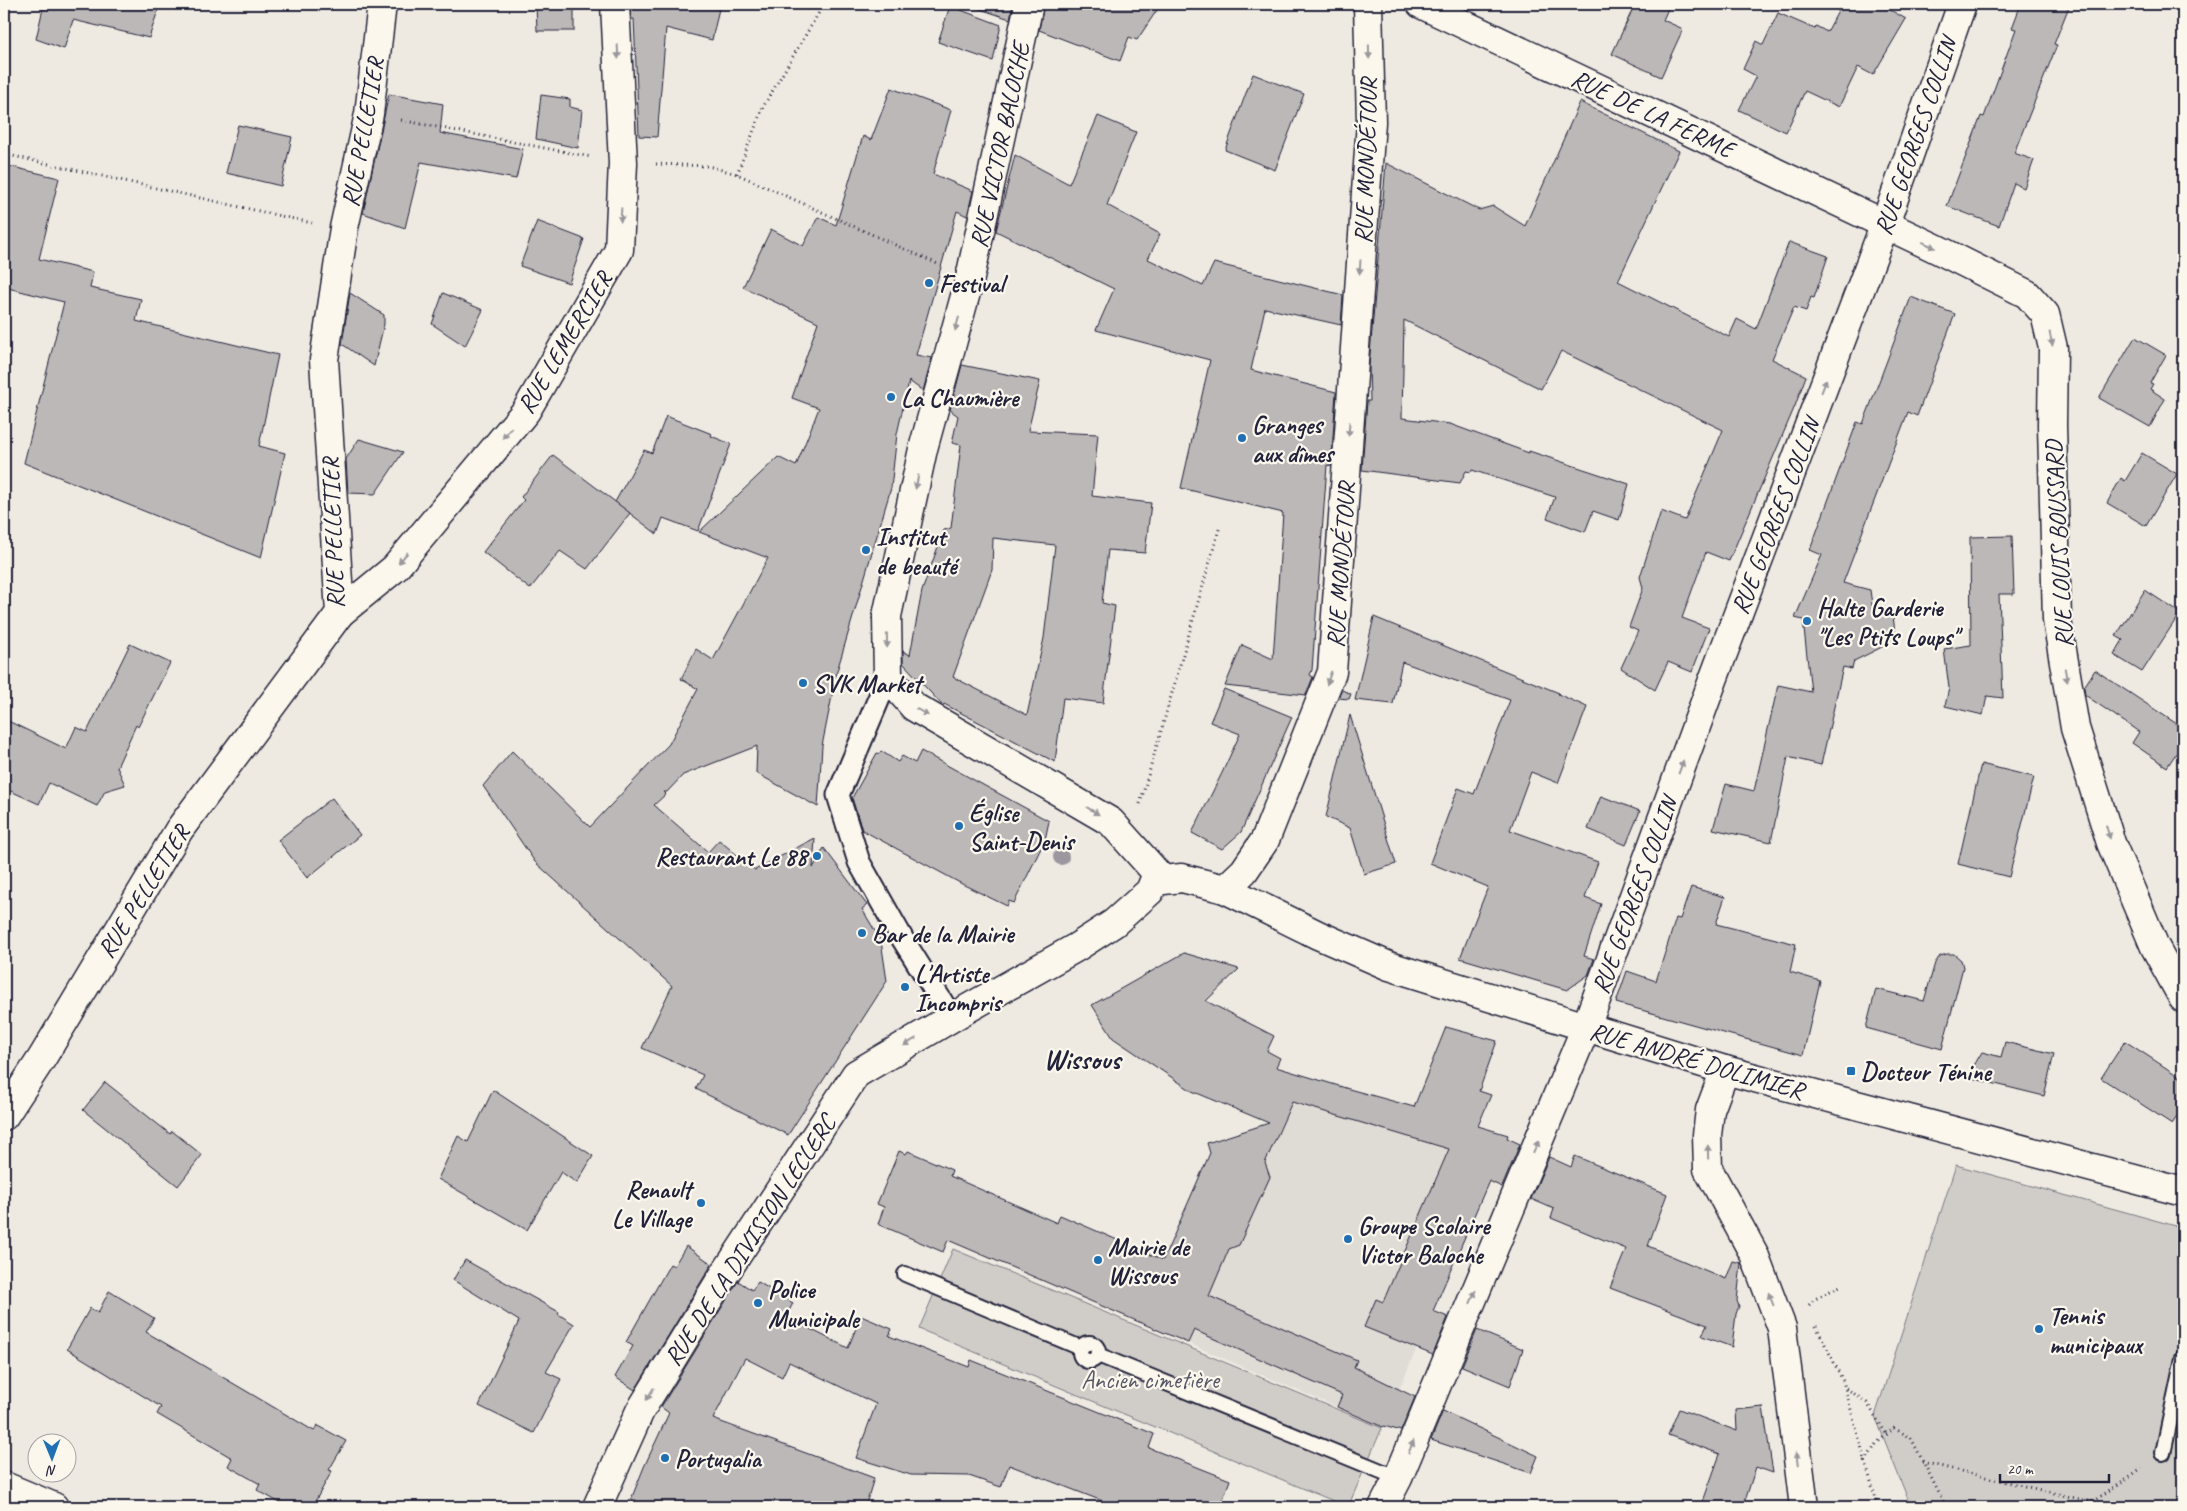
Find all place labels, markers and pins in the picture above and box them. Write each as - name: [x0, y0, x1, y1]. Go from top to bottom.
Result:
- place label: Festival: [939, 268, 1008, 300]
- marker: Festival: [923, 277, 935, 289]
- place label: La Chaumière: [901, 382, 1021, 414]
- marker: La Chaumière: [885, 391, 897, 403]
- place label: Granges aux dîmes: [1252, 409, 1335, 470]
- marker: Granges aux dîmes: [1236, 432, 1248, 444]
- place label: Institut de beauté: [876, 521, 960, 582]
- marker: Institut de beauté: [860, 544, 872, 556]
- place label: Halte Garderie "Les Ptits Loups": [1817, 592, 1963, 653]
- marker: Halte Garderie "Les Ptits Loups": [1801, 615, 1813, 627]
- place label: SVK Market: [813, 668, 925, 700]
- marker: SVK Market: [797, 677, 809, 689]
- place label: Église Saint-Denis: [969, 797, 1076, 858]
- marker: Église Saint-Denis: [953, 820, 965, 832]
- place label: Restaurant Le 88: [655, 841, 810, 873]
- marker: Restaurant Le 88: [811, 850, 823, 862]
- place label: Bar de la Mairie: [872, 918, 1016, 950]
- marker: Bar de la Mairie: [856, 927, 868, 939]
- place label: L'Artiste Incompris: [915, 958, 1003, 1019]
- marker: L'Artiste Incompris: [899, 981, 911, 993]
- place label: Docteur Ténine: [1861, 1056, 1992, 1088]
- marker: Docteur Ténine: [1845, 1065, 1857, 1077]
- place label: Renault Le Village: [612, 1174, 695, 1235]
- marker: Renault Le Village: [695, 1197, 707, 1209]
- place label: Groupe Scolaire Victor Baloche: [1358, 1210, 1492, 1271]
- place label: Mairie de Wissous: [1108, 1231, 1191, 1292]
- marker: Groupe Scolaire Victor Baloche: [1342, 1233, 1354, 1245]
- marker: Mairie de Wissous: [1092, 1254, 1104, 1266]
- place label: Police Municipale: [768, 1274, 861, 1335]
- marker: Police Municipale: [752, 1297, 764, 1309]
- place label: Tennis municipaux: [2049, 1300, 2144, 1361]
- marker: Tennis municipaux: [2033, 1323, 2045, 1335]
- place label: Portugalia: [675, 1443, 762, 1475]
- marker: Portugalia: [659, 1452, 671, 1464]

